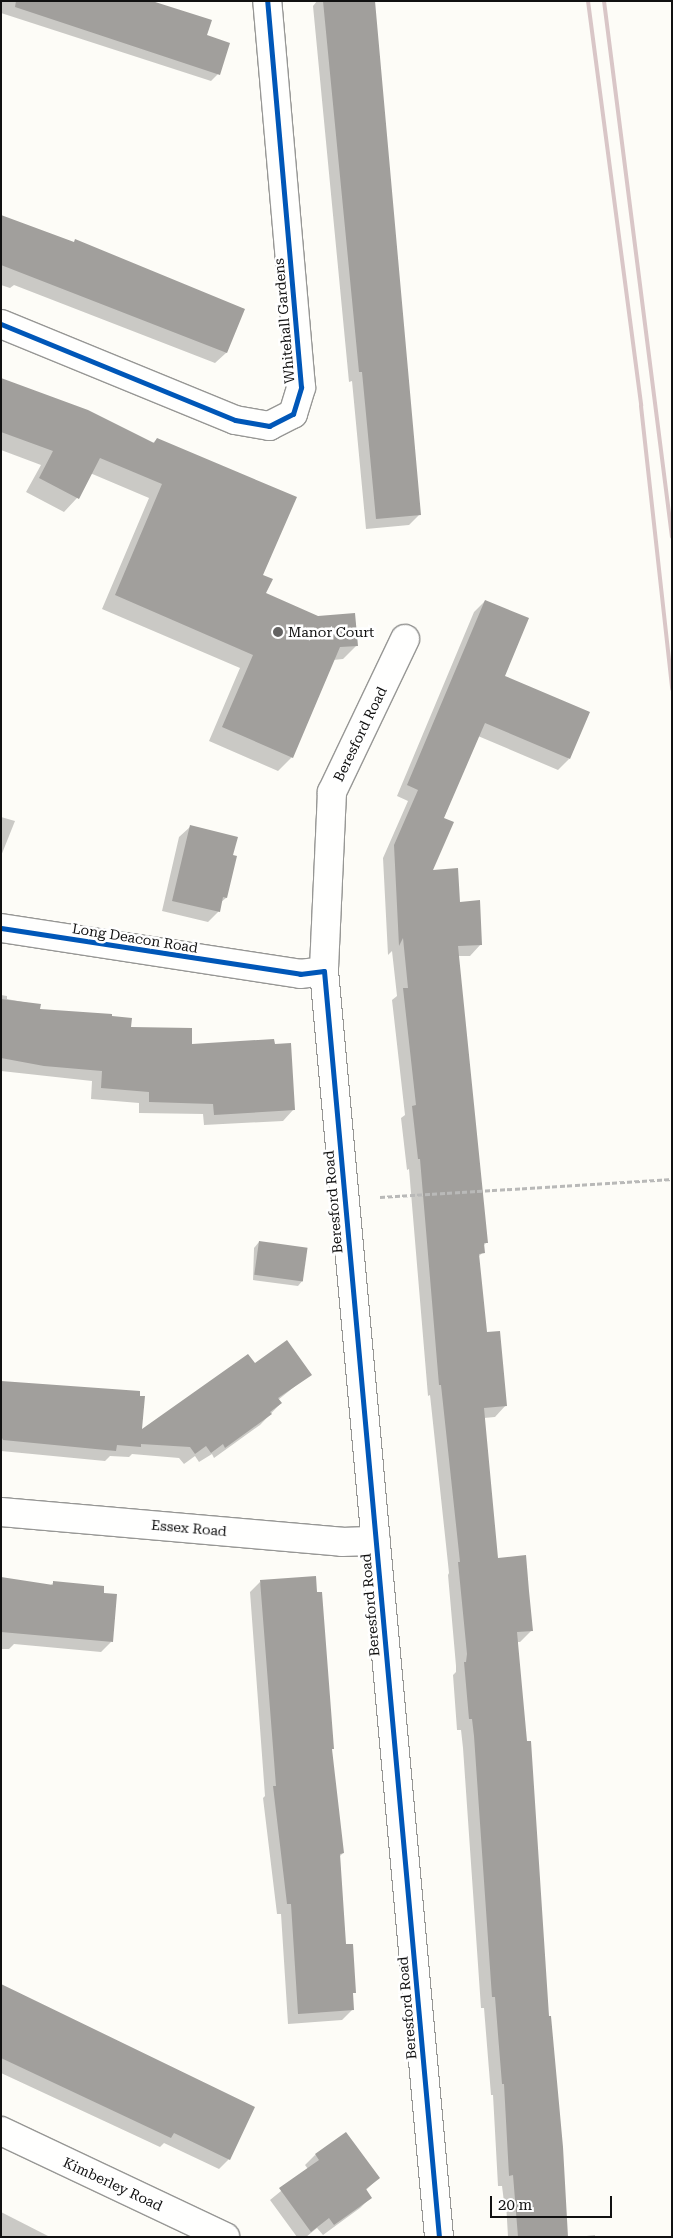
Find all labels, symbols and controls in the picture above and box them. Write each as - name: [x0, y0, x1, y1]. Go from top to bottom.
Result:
- street label: Whitehall Gardens: [270, 258, 298, 384]
- place label: Manor Court: [288, 624, 374, 640]
- marker: Manor Court: [272, 626, 284, 638]
- street label: Beresford Road: [330, 684, 390, 784]
- street label: Long Deacon Road: [71, 920, 199, 956]
- street label: Beresford Road: [320, 1150, 346, 1254]
- street label: Essex Road: [151, 1516, 227, 1540]
- street label: Beresford Road: [357, 1553, 383, 1657]
- street label: Beresford Road: [394, 1956, 420, 2060]
- street label: Kimberley Road: [61, 2154, 165, 2214]
- scale bar: [493, 2186, 616, 2218]
- text: 20 m: [498, 2196, 532, 2214]

